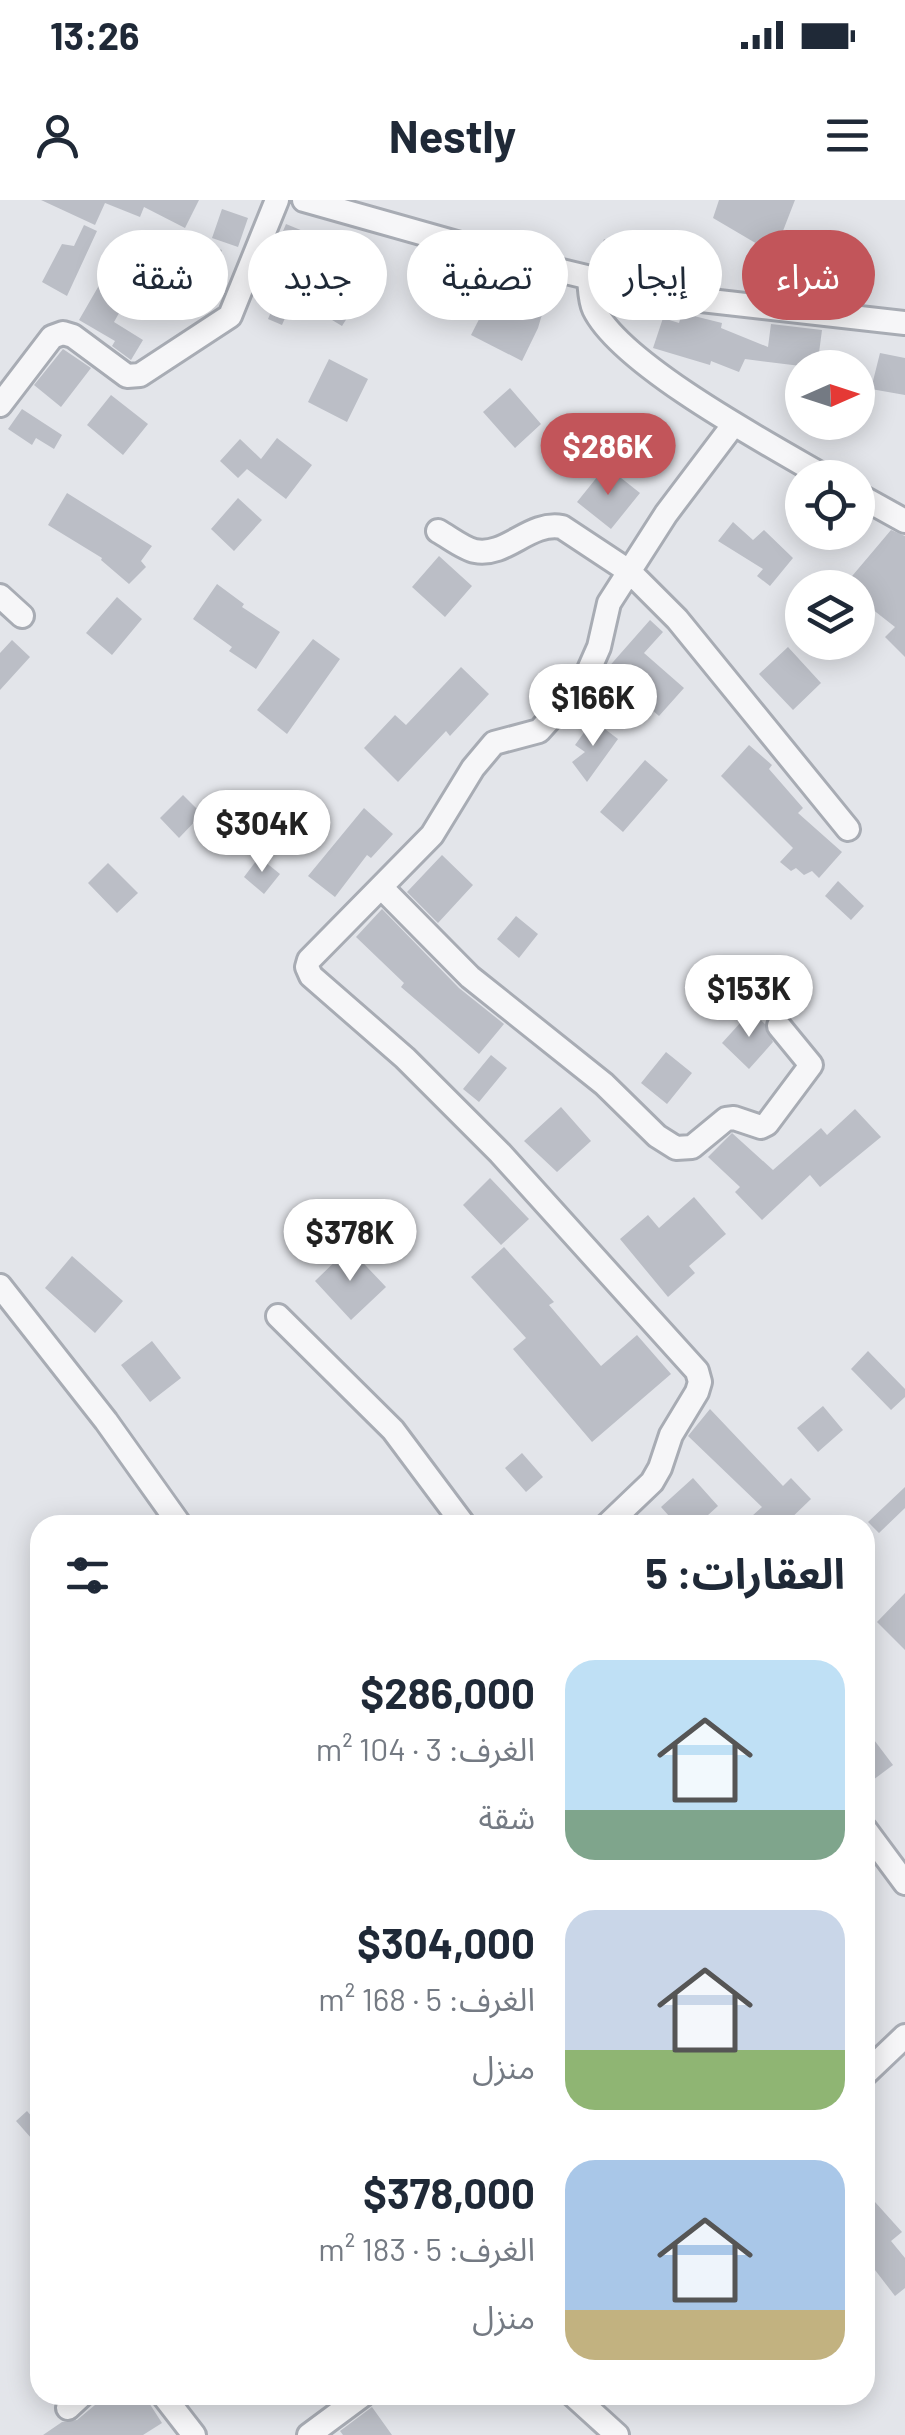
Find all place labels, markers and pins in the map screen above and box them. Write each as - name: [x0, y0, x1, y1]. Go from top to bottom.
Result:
- pin: $286K: [538, 413, 678, 498]
- pin: $166K: [523, 664, 663, 749]
- pin: $304K: [192, 790, 332, 875]
- pin: $153K: [679, 955, 819, 1040]
- pin: $378K: [280, 1199, 420, 1284]

